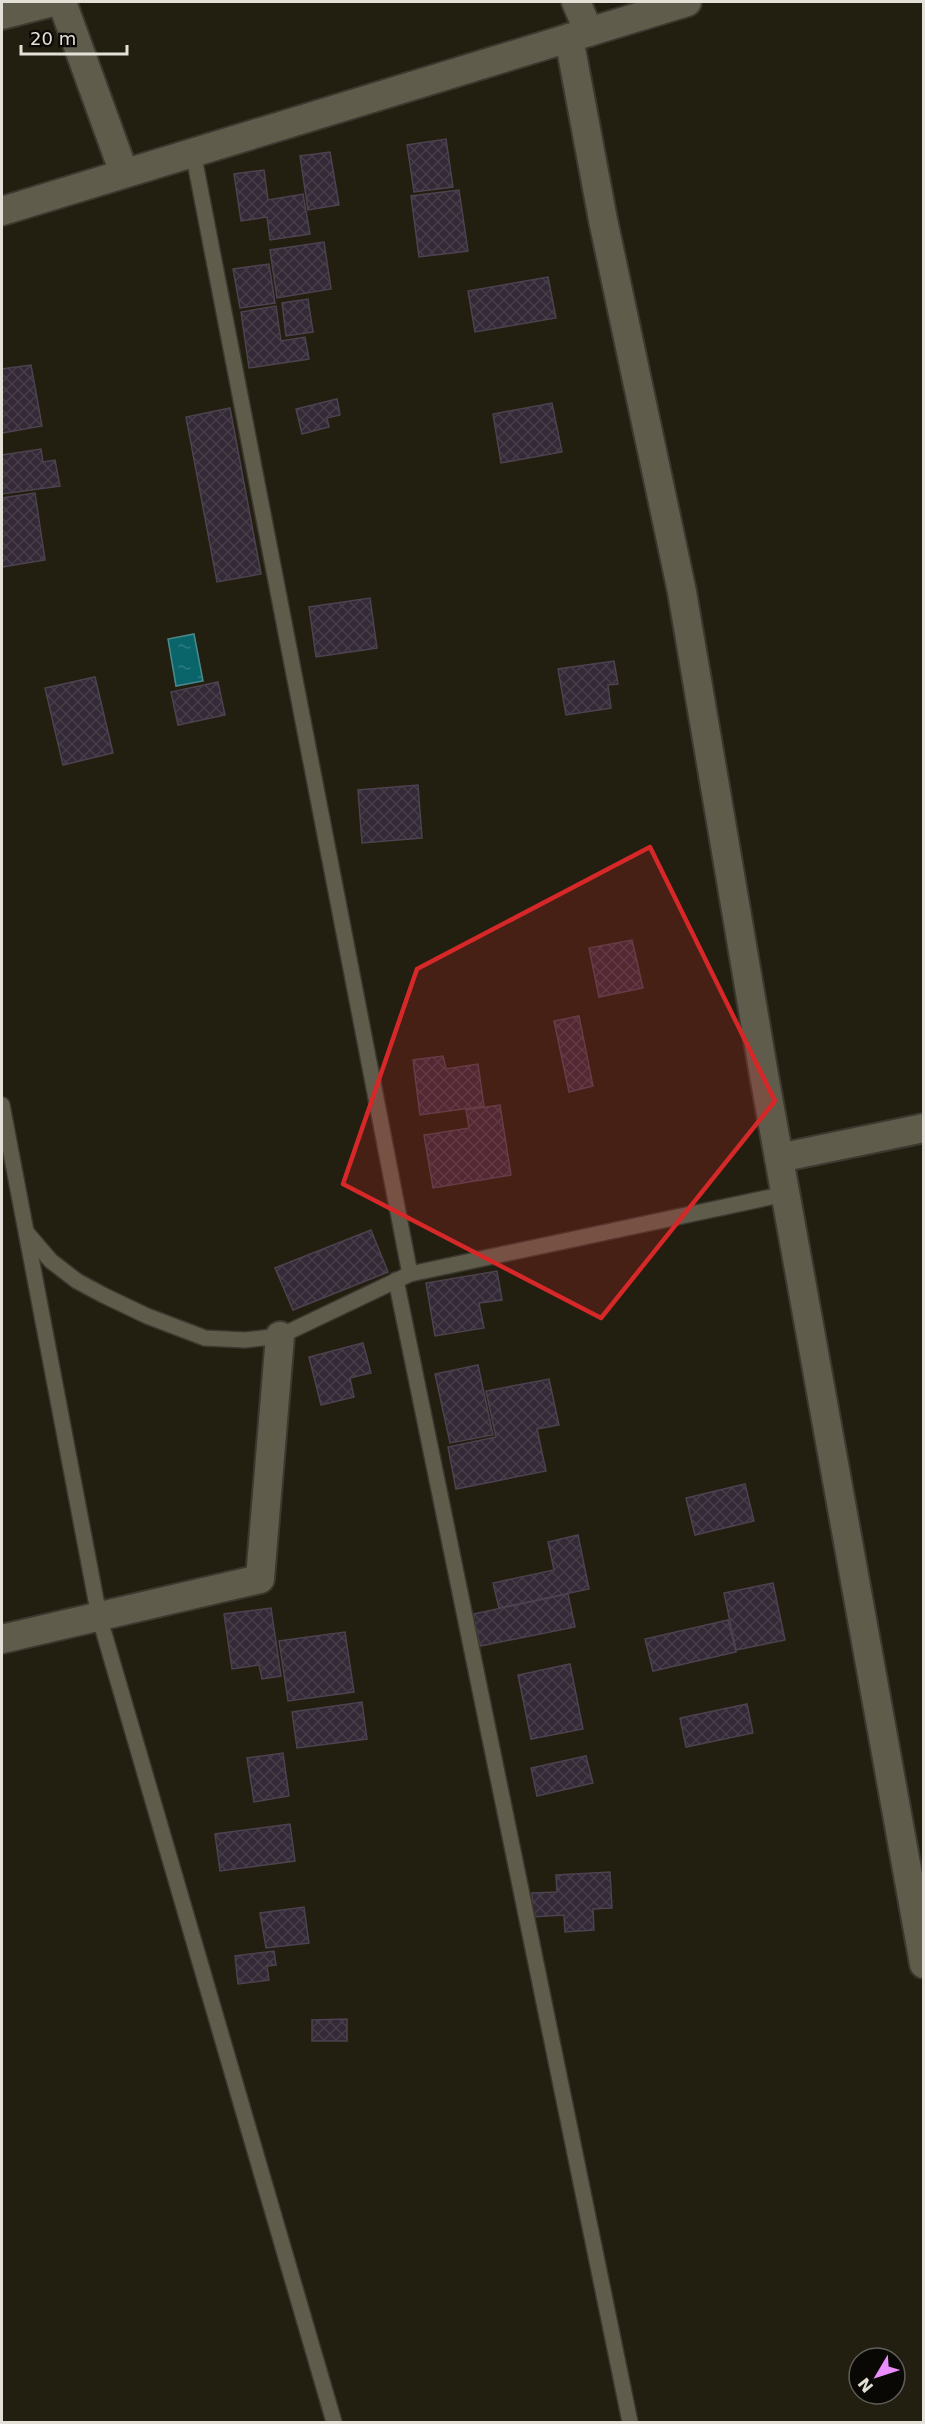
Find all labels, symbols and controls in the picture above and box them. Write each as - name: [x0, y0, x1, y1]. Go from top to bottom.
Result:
- scale bar: [21, 18, 128, 56]
- text: 20 m: [30, 28, 76, 49]
- north arrow: [847, 2346, 907, 2406]
- text: N: [854, 2374, 877, 2396]

